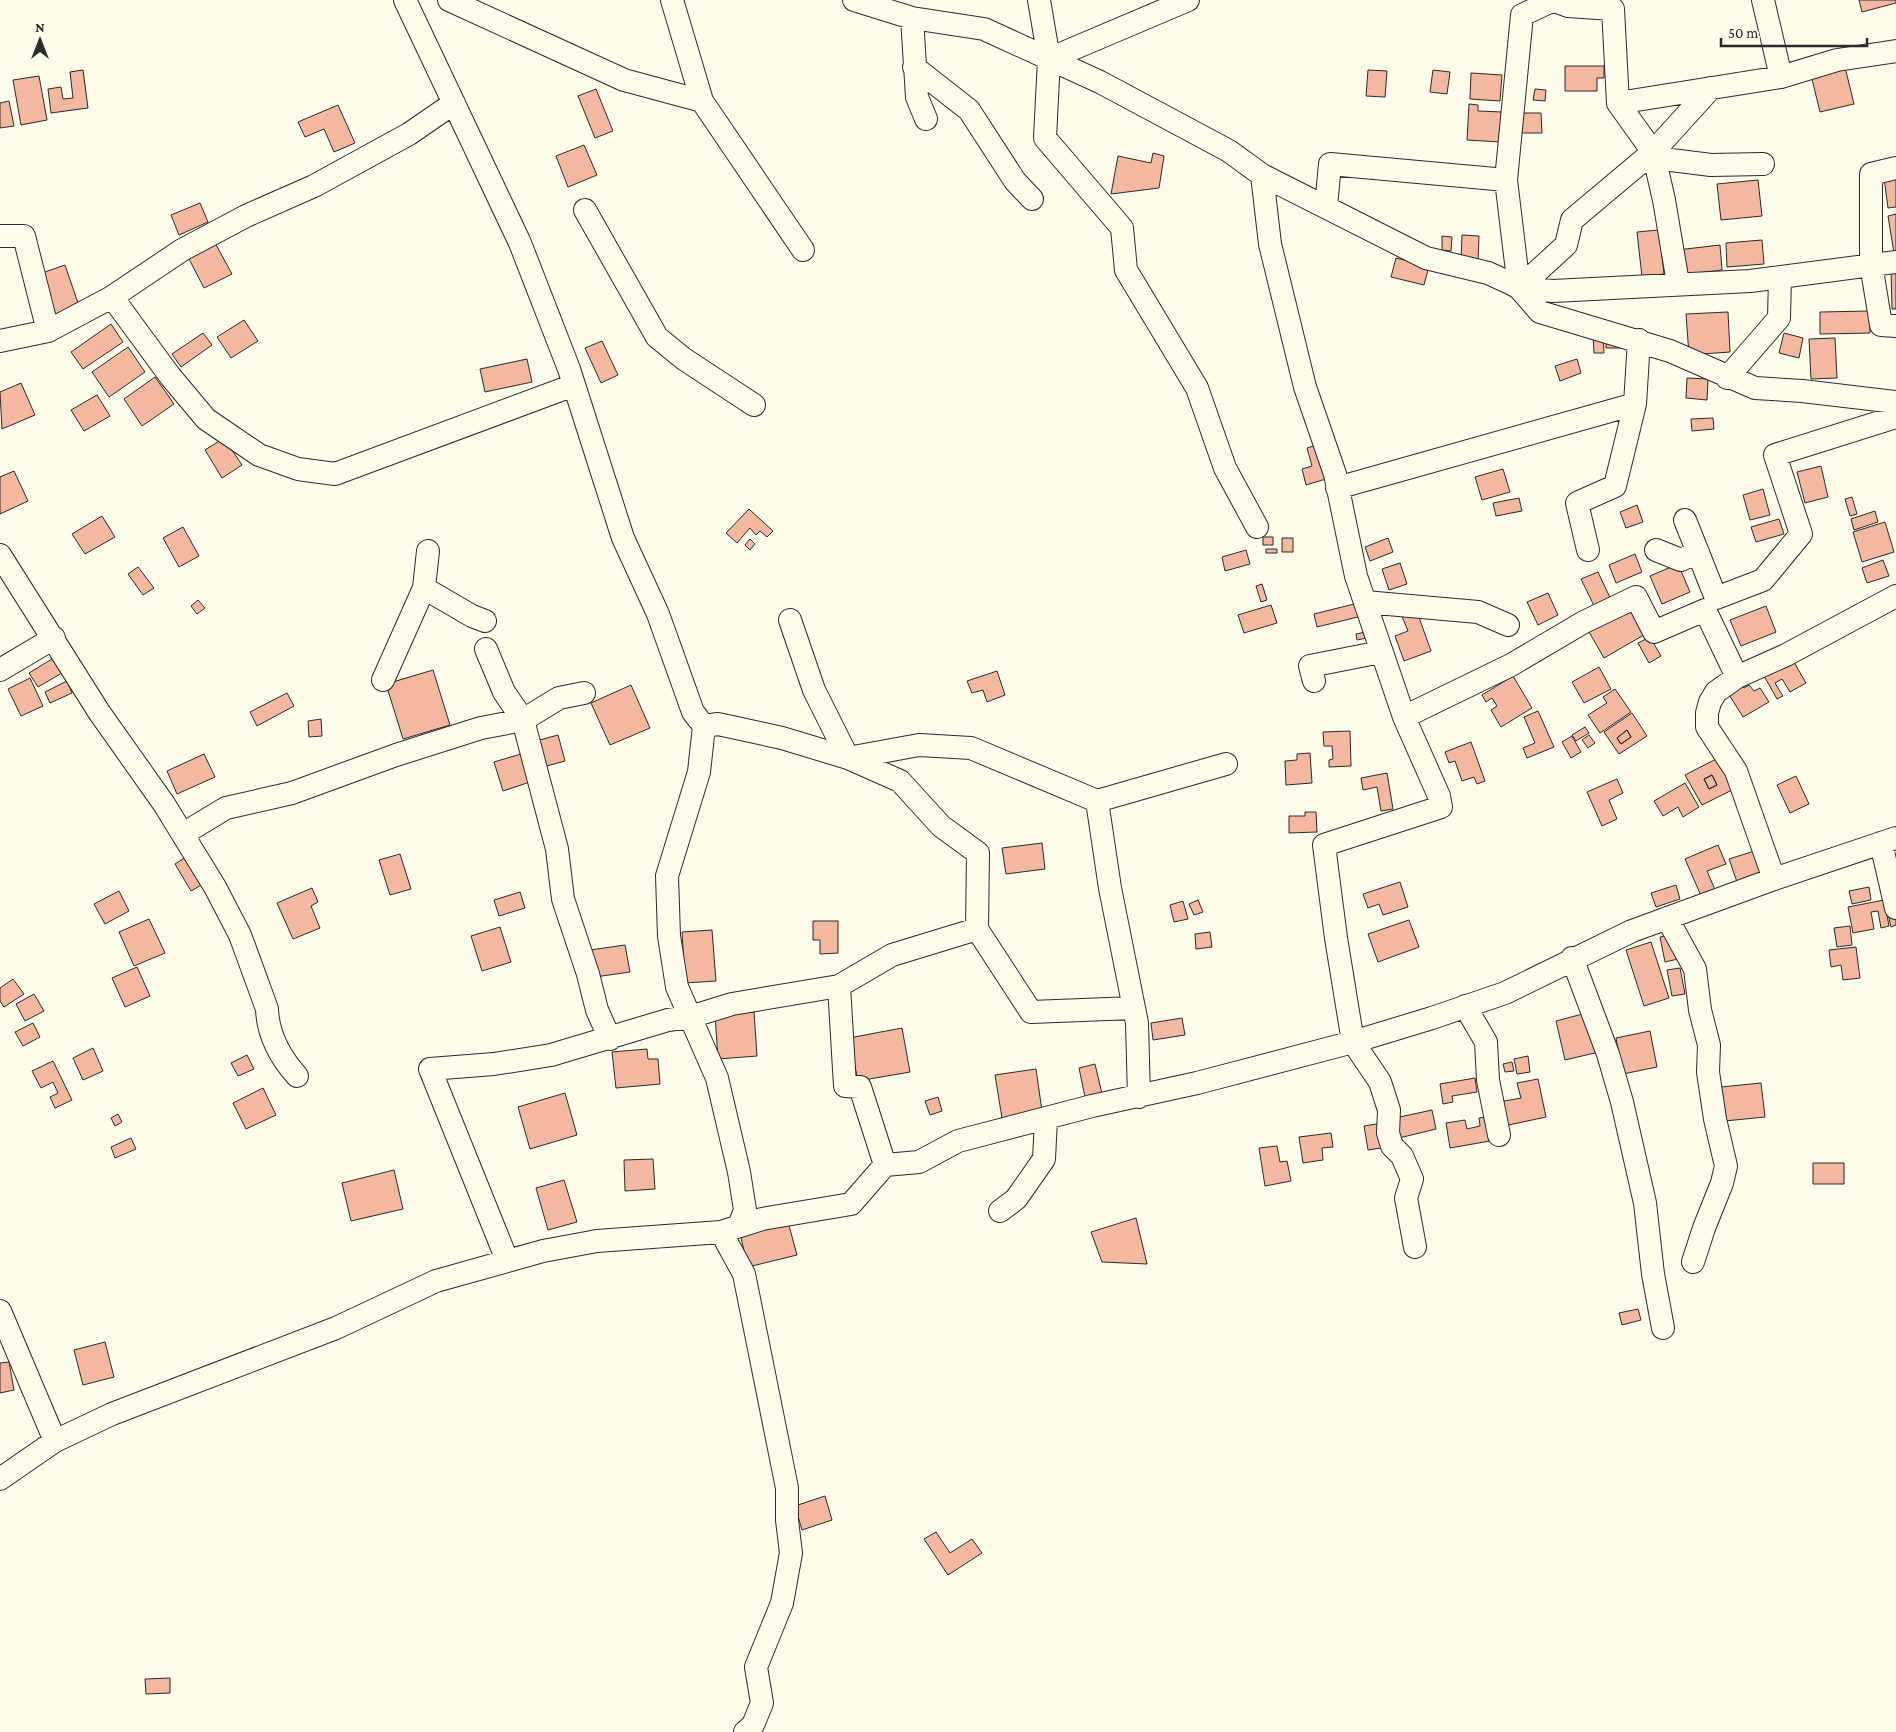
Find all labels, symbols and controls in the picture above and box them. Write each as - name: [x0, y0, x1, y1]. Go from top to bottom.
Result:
- north arrow: [15, 15, 65, 65]
- scale bar: [1721, 15, 1867, 47]
- text: N: [35, 19, 45, 35]
- text: 50 m: [1728, 25, 1758, 41]

